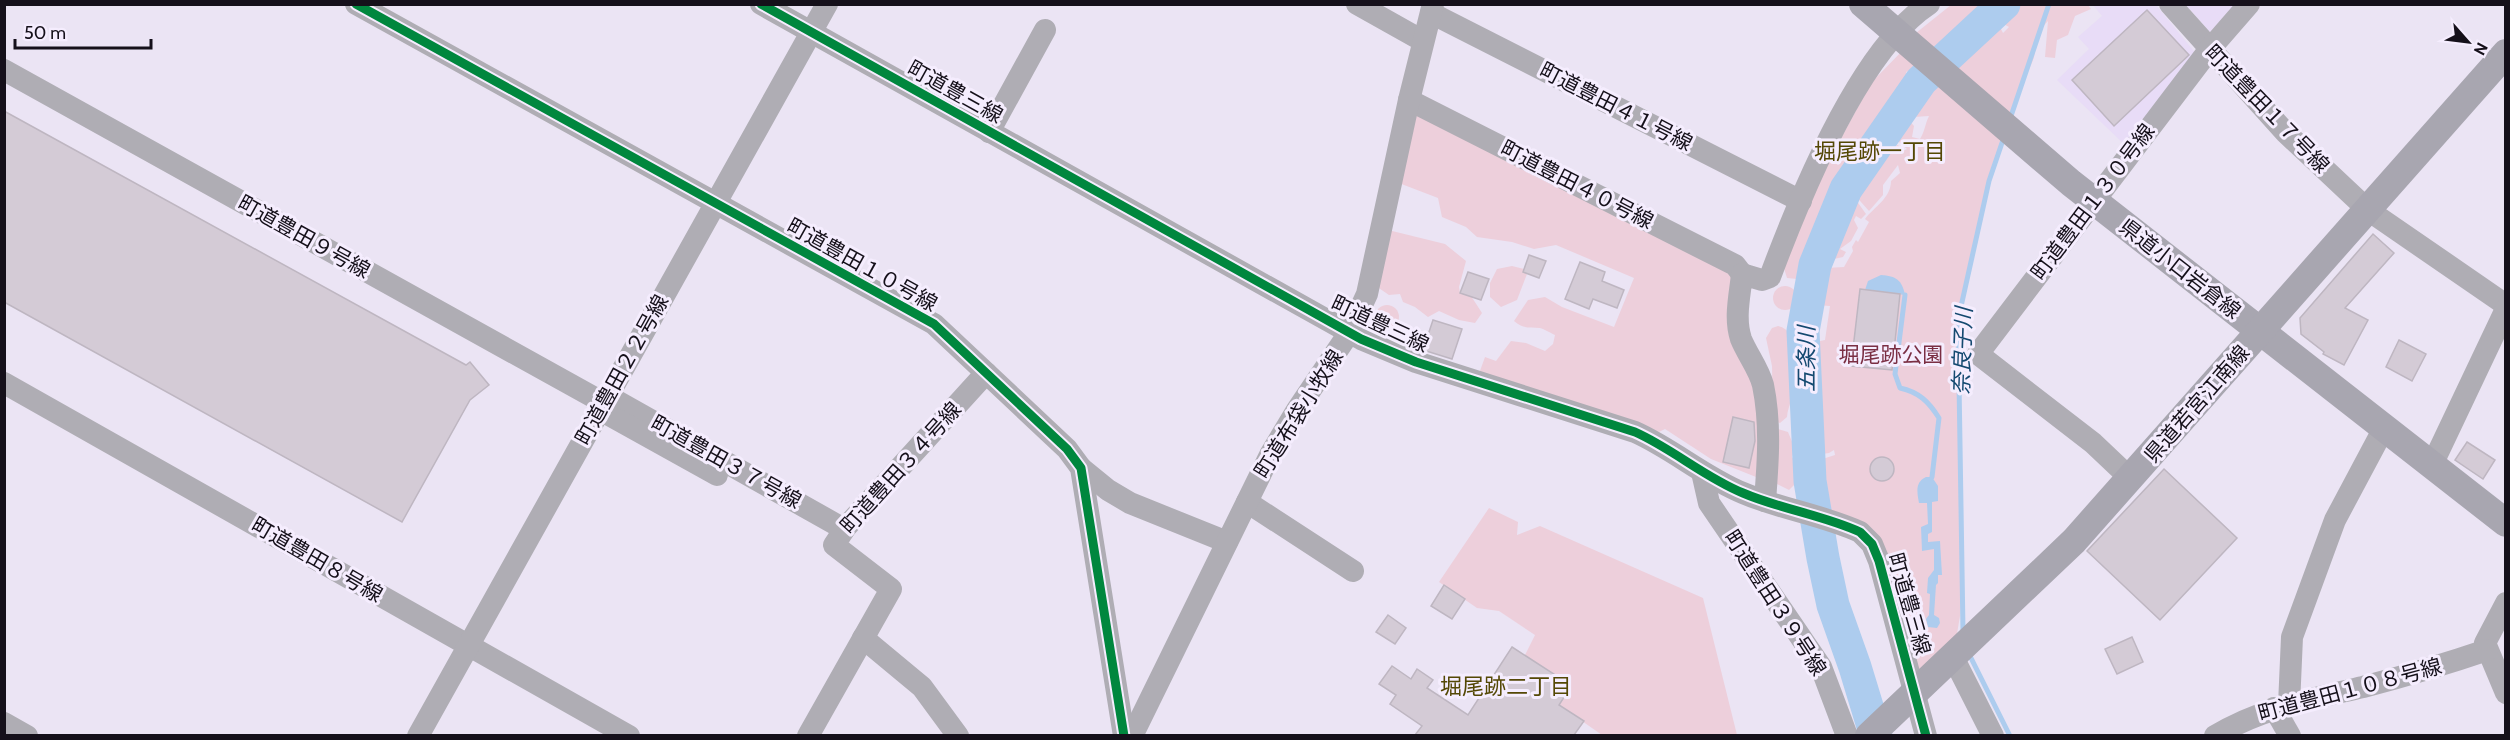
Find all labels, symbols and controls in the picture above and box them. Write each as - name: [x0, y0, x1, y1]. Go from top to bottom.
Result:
- scale bar: [15, 12, 152, 50]
- north arrow: [2438, 12, 2498, 72]
- text: 50 m: [24, 22, 66, 44]
- text: N: [2470, 39, 2492, 58]
- street label: 町道豊田１７号線: [2200, 40, 2335, 178]
- street label: 町道豊三線: [903, 55, 1007, 128]
- street label: 町道豊田４１号線: [1536, 57, 1697, 156]
- street label: 町道豊田１３０号線: [2026, 119, 2159, 285]
- street label: 町道豊田４０号線: [1497, 135, 1658, 234]
- district label: 堀尾跡一丁目: [1814, 138, 1946, 165]
- street label: 町道豊田９号線: [234, 190, 375, 283]
- street label: 町道豊田１０号線: [783, 213, 942, 316]
- street label: 県道小口岩倉線: [2115, 214, 2246, 324]
- street label: 町道豊田２２号線: [570, 290, 673, 449]
- street label: 町道豊三線: [1327, 290, 1433, 357]
- water label: 奈良子川: [1947, 305, 1978, 395]
- water label: 五条川: [1793, 324, 1820, 392]
- street label: 県道若宮江南線: [2139, 340, 2254, 467]
- park label: 堀尾跡公園: [1839, 342, 1944, 367]
- street label: 町道布袋小牧線: [1249, 345, 1348, 483]
- street label: 町道豊田３４号線: [835, 397, 966, 538]
- street label: 町道豊田３７号線: [647, 410, 806, 513]
- street label: 町道豊田８号線: [247, 512, 387, 607]
- street label: 町道豊田３９号線: [1719, 525, 1832, 680]
- street label: 町道豊三線: [1883, 550, 1936, 658]
- street label: 町道豊田１０８号線: [2255, 653, 2444, 726]
- district label: 堀尾跡二丁目: [1440, 673, 1572, 700]

